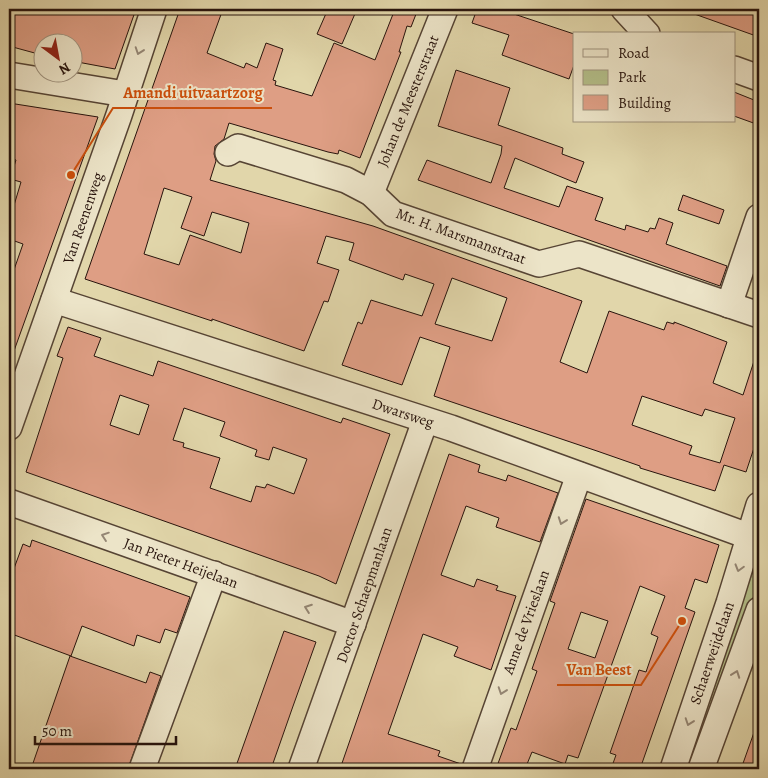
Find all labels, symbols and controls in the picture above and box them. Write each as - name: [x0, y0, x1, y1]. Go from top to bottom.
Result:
- north arrow: [32, 32, 82, 82]
- street label: Johan de Meesterstraat: [372, 32, 444, 170]
- legend: [573, 32, 736, 122]
- text: Road: [618, 43, 650, 63]
- one-way arrow: [135, 47, 145, 55]
- text: N: [55, 58, 74, 79]
- text: Park: [618, 67, 647, 87]
- callout: Amandi uitvaartzorg: [113, 77, 272, 108]
- text: Amandi uitvaartzorg: [122, 82, 264, 104]
- text: Building: [618, 93, 671, 113]
- street label: Van Reenenweg: [58, 169, 108, 267]
- street label: Mr. H. Marsmanstraat: [393, 203, 529, 269]
- street label: Dwarsweg: [369, 394, 437, 433]
- one-way arrow: [558, 517, 568, 525]
- street label: Doctor Schaepmanlaan: [331, 524, 397, 666]
- one-way arrow: [101, 532, 110, 542]
- street label: Jan Pieter Heijelaan: [121, 533, 241, 593]
- one-way arrow: [735, 564, 745, 572]
- street label: Anne de Vrieslaan: [498, 567, 554, 678]
- street label: Schaerweijdelaan: [685, 599, 739, 707]
- one-way arrow: [304, 604, 312, 614]
- callout: Van Beest: [557, 654, 641, 685]
- text: Van Beest: [566, 659, 632, 681]
- one-way arrow: [730, 670, 740, 679]
- one-way arrow: [498, 686, 508, 695]
- scale bar: [35, 713, 176, 745]
- one-way arrow: [684, 718, 694, 726]
- text: 50 m: [42, 721, 72, 741]

